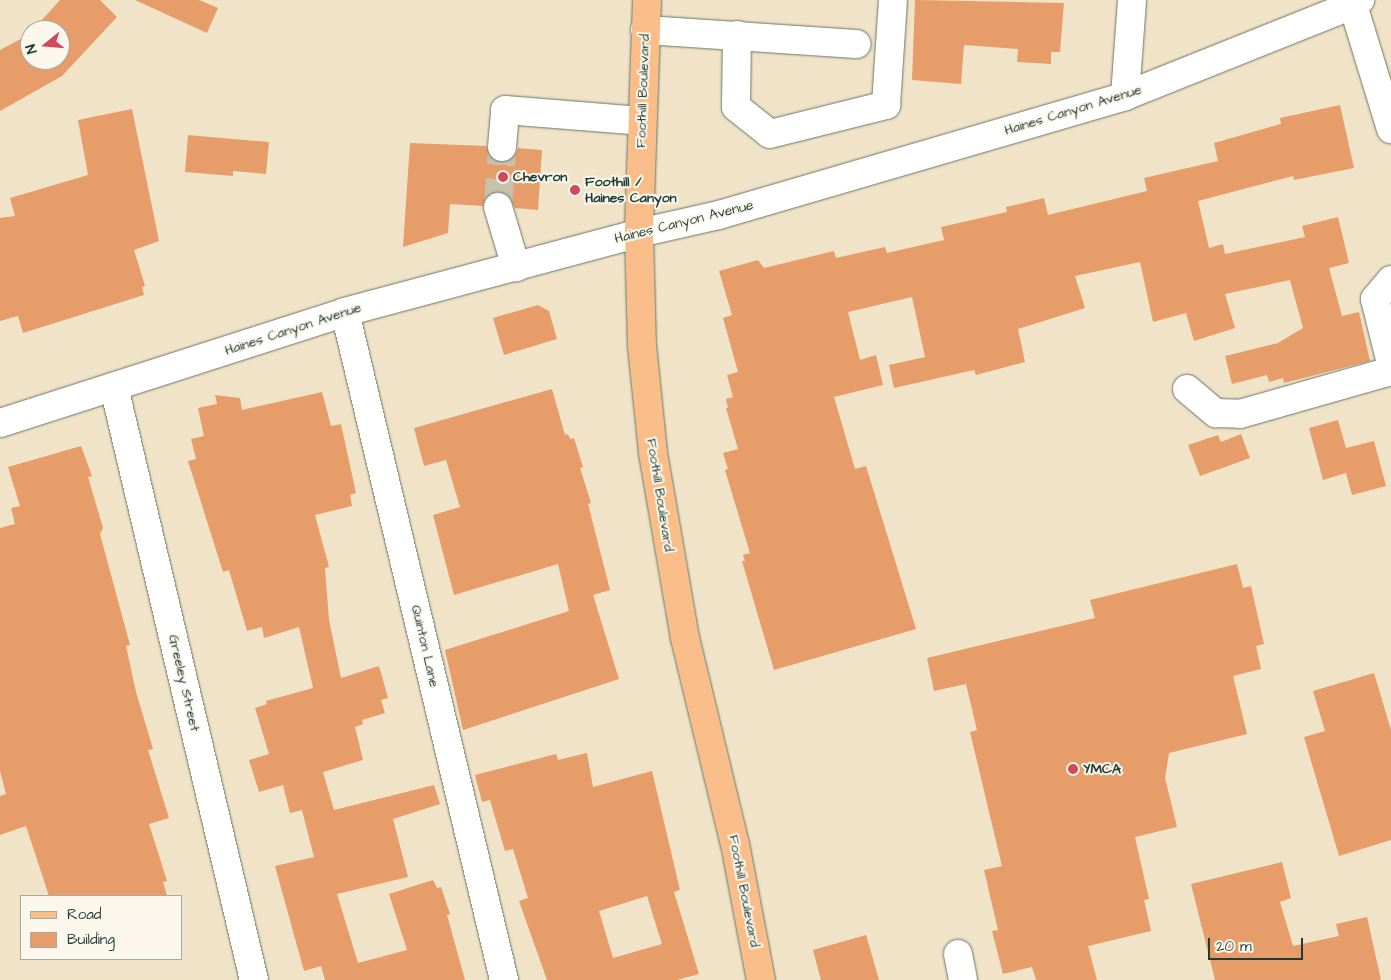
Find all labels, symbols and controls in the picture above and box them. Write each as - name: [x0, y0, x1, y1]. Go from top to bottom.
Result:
- north arrow: [20, 20, 70, 70]
- street label: Foothill Boulevard: [633, 34, 653, 148]
- text: N: [21, 42, 42, 56]
- street label: Haines Canyon Avenue: [1002, 81, 1144, 139]
- place label: Chevron: [513, 169, 567, 185]
- marker: Chevron: [497, 171, 509, 183]
- place label: Foothill / Haines Canyon: [585, 174, 677, 206]
- marker: Foothill / Haines Canyon: [569, 184, 581, 196]
- street label: Haines Canyon Avenue: [613, 197, 755, 247]
- street label: Haines Canyon Avenue: [223, 299, 363, 359]
- street label: Foothill Boulevard: [643, 437, 677, 553]
- street label: Quinton Lane: [407, 603, 443, 689]
- street label: Greeley Street: [165, 633, 203, 733]
- place label: YMCA: [1083, 761, 1121, 777]
- marker: YMCA: [1067, 763, 1079, 775]
- street label: Foothill Boulevard: [725, 833, 763, 949]
- legend: [20, 895, 182, 960]
- text: Road: [67, 904, 101, 925]
- scale bar: [1211, 928, 1306, 960]
- text: Building: [67, 929, 115, 950]
- text: 20 m: [1216, 936, 1252, 957]

